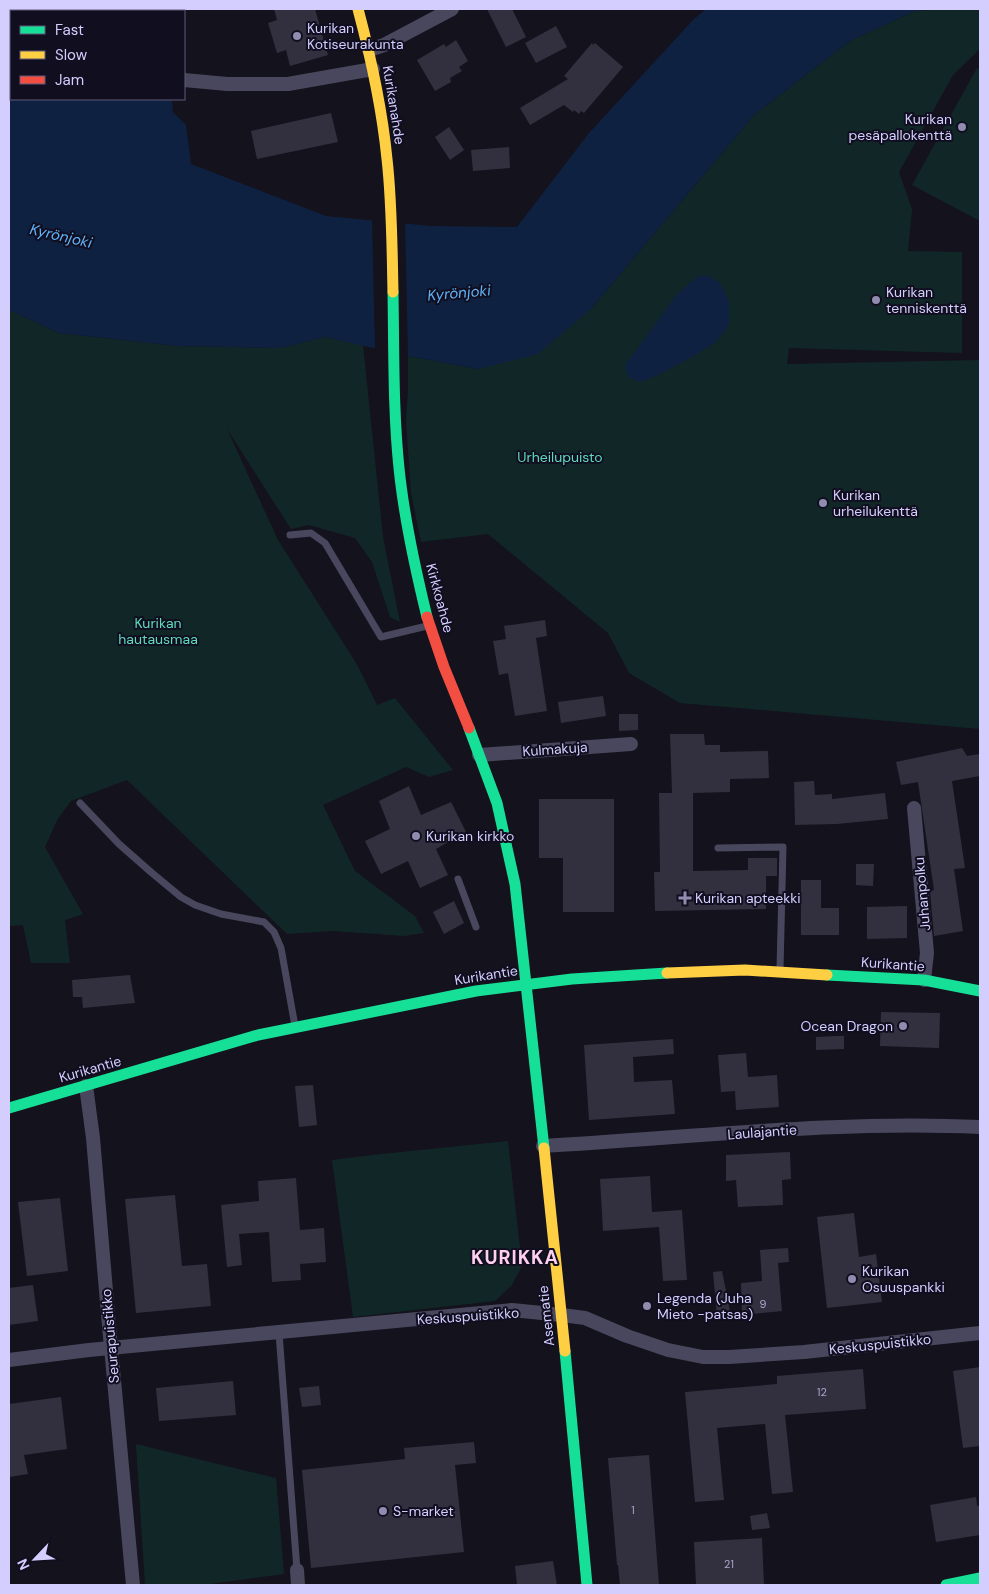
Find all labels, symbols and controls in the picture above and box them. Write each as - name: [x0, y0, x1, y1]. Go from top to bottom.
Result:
- legend: [10, 10, 185, 100]
- place label: Kurikan Kotiseurakunta: [307, 19, 404, 53]
- text: Fast: [55, 20, 84, 40]
- marker: Kurikan Kotiseurakunta: [291, 30, 303, 42]
- text: Slow: [55, 45, 88, 65]
- street label: Kurikanahde: [379, 64, 409, 146]
- text: Jam: [55, 70, 84, 90]
- place label: Kurikan pesäpallokenttä: [849, 110, 952, 144]
- marker: Kurikan pesäpallokenttä: [956, 121, 968, 133]
- water label: Kyrönjoki: [28, 219, 95, 253]
- water label: Kyrönjoki: [426, 280, 492, 306]
- place label: Kurikan tenniskenttä: [886, 283, 967, 317]
- marker: Kurikan tenniskenttä: [870, 294, 882, 306]
- park label: Urheilupuisto: [517, 448, 603, 466]
- place label: Kurikan urheilukenttä: [833, 486, 918, 520]
- marker: Kurikan urheilukenttä: [817, 497, 829, 509]
- street label: Kirkkoahde: [422, 561, 458, 635]
- park label: Kurikan hautausmaa: [118, 614, 198, 648]
- street label: Kulmakuja: [522, 738, 588, 760]
- place label: Kurikan kirkko: [426, 827, 514, 845]
- marker: Kurikan kirkko: [410, 830, 422, 842]
- street label: Juhanpolku: [910, 856, 934, 932]
- place label: Kurikan apteekki: [695, 889, 801, 907]
- marker: Kurikan apteekki: [679, 892, 691, 904]
- street label: Kurikantie: [860, 953, 926, 975]
- street label: Kurikantie: [453, 961, 519, 989]
- place label: Ocean Dragon: [801, 1017, 893, 1035]
- marker: Ocean Dragon: [897, 1020, 909, 1032]
- street label: Kurikantie: [57, 1052, 123, 1086]
- street label: Laulajantie: [727, 1121, 797, 1143]
- district label: KURIKKA: [471, 1245, 559, 1270]
- place label: Kurikan Osuuspankki: [862, 1262, 945, 1296]
- marker: Kurikan Osuuspankki: [846, 1273, 858, 1285]
- street label: Asematie: [534, 1285, 558, 1347]
- street label: Seurapuistikko: [97, 1288, 123, 1384]
- place label: Legenda (Juha Mieto -patsas): [657, 1289, 753, 1323]
- house number: 9: [760, 1297, 767, 1311]
- marker: Legenda (Juha Mieto -patsas): [641, 1300, 653, 1312]
- street label: Keskuspuistikko: [416, 1303, 520, 1329]
- street label: Keskuspuistikko: [828, 1330, 932, 1358]
- house number: 12: [817, 1385, 827, 1399]
- place label: S-market: [393, 1502, 454, 1520]
- house number: 1: [631, 1503, 635, 1517]
- marker: S-market: [377, 1505, 389, 1517]
- north arrow: [10, 1534, 60, 1584]
- text: N: [13, 1556, 34, 1573]
- house number: 21: [724, 1557, 734, 1571]

